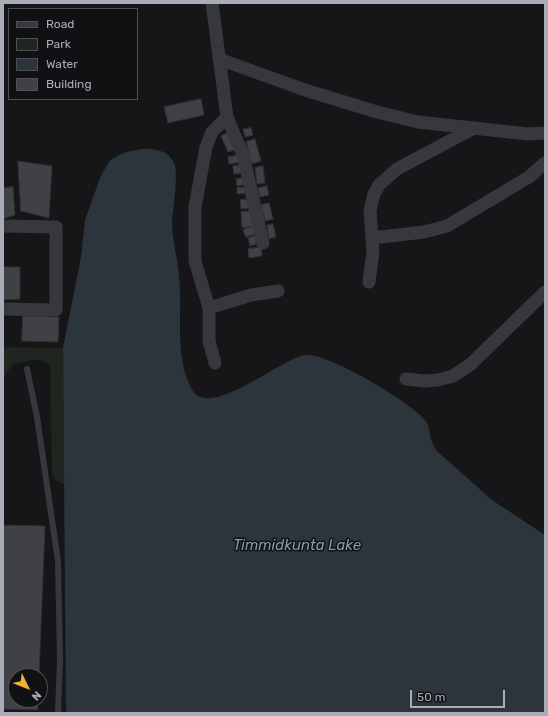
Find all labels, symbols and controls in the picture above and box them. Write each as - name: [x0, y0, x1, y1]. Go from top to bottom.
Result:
- legend: [8, 8, 138, 100]
- text: Road: [46, 17, 74, 31]
- text: Park: [46, 37, 71, 51]
- text: Water: [46, 57, 78, 71]
- text: Building: [46, 77, 92, 91]
- water label: Timmidkunta Lake: [233, 537, 361, 555]
- north arrow: [8, 668, 48, 708]
- scale bar: [412, 682, 507, 708]
- text: N: [29, 689, 44, 703]
- text: 50 m: [417, 690, 445, 704]

